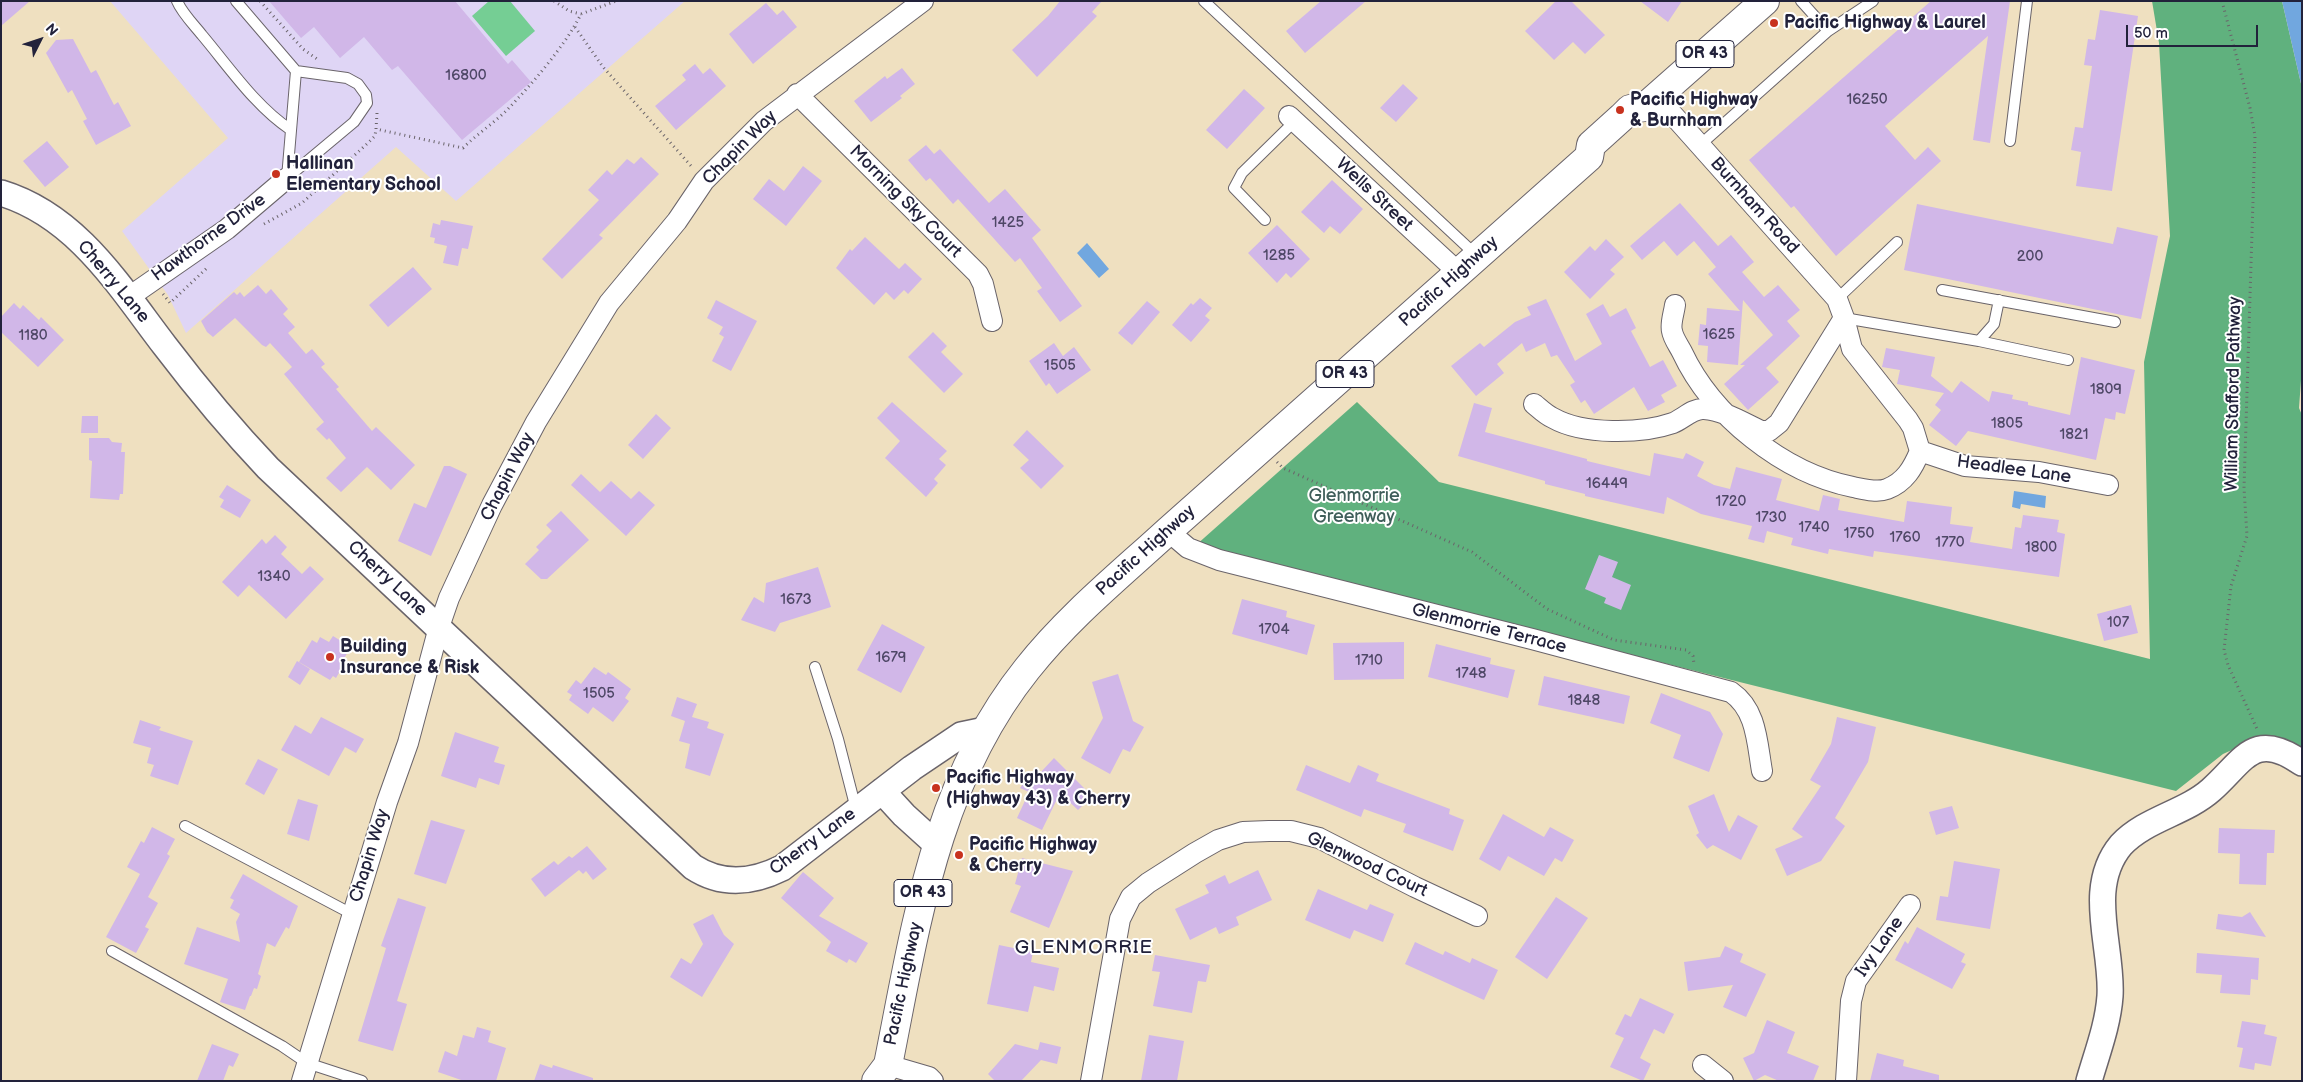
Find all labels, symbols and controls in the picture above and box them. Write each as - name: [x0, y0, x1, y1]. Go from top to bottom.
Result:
- place label: Pacific Highway & Laurel: [1784, 12, 1986, 34]
- north arrow: [15, 15, 65, 65]
- scale bar: [2128, 15, 2260, 47]
- marker: Pacific Highway & Laurel: [1768, 17, 1780, 29]
- text: N: [42, 20, 62, 39]
- text: 50 m: [2134, 24, 2168, 43]
- road number: OR 43: [1676, 41, 1734, 68]
- house number: 16800: [445, 67, 487, 85]
- place label: Pacific Highway & Burnham: [1630, 89, 1758, 132]
- house number: 16250: [1846, 91, 1888, 109]
- marker: Pacific Highway & Burnham: [1614, 104, 1626, 116]
- street label: Chapin Way: [698, 106, 782, 190]
- street label: Morning Sky Court: [844, 141, 966, 263]
- place label: Hallinan Elementary School: [286, 153, 441, 195]
- street label: Burnham Road: [1705, 153, 1803, 259]
- street label: Wells Street: [1331, 154, 1417, 236]
- marker: Hallinan Elementary School: [270, 168, 282, 180]
- street label: Hawthorne Drive: [148, 189, 270, 287]
- house number: 1425: [992, 214, 1024, 232]
- street label: Pacific Highway: [1395, 232, 1503, 332]
- street label: Cherry Lane: [72, 236, 154, 328]
- house number: 1285: [1263, 247, 1295, 265]
- house number: 200: [2017, 248, 2043, 266]
- street label: William Stafford Pathway: [2221, 296, 2247, 492]
- house number: 1625: [1703, 326, 1735, 344]
- house number: 1180: [18, 327, 48, 345]
- house number: 1505: [1044, 357, 1076, 375]
- road number: OR 43: [1316, 360, 1374, 388]
- house number: 1809: [2090, 381, 2122, 399]
- house number: 1805: [1991, 415, 2023, 433]
- house number: 1821: [2060, 426, 2088, 444]
- street label: Chapin Way: [477, 429, 539, 525]
- street label: Headlee Lane: [1955, 451, 2073, 489]
- house number: 16449: [1586, 475, 1628, 493]
- park label: Glenmorrie Greenway: [1308, 485, 1400, 528]
- house number: 1720: [1716, 493, 1746, 511]
- street label: Pacific Highway: [1092, 501, 1200, 601]
- house number: 1730: [1755, 509, 1787, 527]
- house number: 1740: [1798, 519, 1830, 537]
- house number: 1750: [1844, 525, 1874, 543]
- house number: 1760: [1889, 529, 1921, 547]
- house number: 1770: [1935, 534, 1965, 552]
- street label: Cherry Lane: [343, 537, 431, 621]
- house number: 1800: [2025, 539, 2057, 557]
- house number: 1340: [258, 568, 290, 586]
- house number: 1673: [780, 591, 812, 609]
- street label: Glenmorrie Terrace: [1409, 599, 1569, 659]
- house number: 107: [2107, 614, 2129, 632]
- house number: 1704: [1258, 621, 1290, 639]
- place label: Building Insurance & Risk: [340, 636, 479, 679]
- house number: 1679: [875, 649, 907, 667]
- marker: Building Insurance & Risk: [324, 651, 336, 663]
- house number: 1710: [1355, 652, 1383, 670]
- house number: 1748: [1455, 665, 1487, 683]
- house number: 1505: [583, 685, 615, 703]
- house number: 1848: [1568, 692, 1600, 710]
- place label: Pacific Highway (Highway 43) & Cherry: [946, 767, 1130, 810]
- marker: Pacific Highway (Highway 43) & Cherry: [930, 782, 942, 794]
- street label: Cherry Lane: [766, 804, 860, 880]
- street label: Chapin Way: [346, 807, 394, 905]
- street label: Glenwood Court: [1303, 828, 1431, 902]
- place label: Pacific Highway & Cherry: [969, 834, 1097, 876]
- marker: Pacific Highway & Cherry: [953, 849, 965, 861]
- road number: OR 43: [894, 880, 952, 906]
- street label: Ivy Lane: [1852, 913, 1908, 981]
- street label: Pacific Highway: [880, 920, 928, 1048]
- district label: GLENMORRIE: [1014, 937, 1154, 959]

